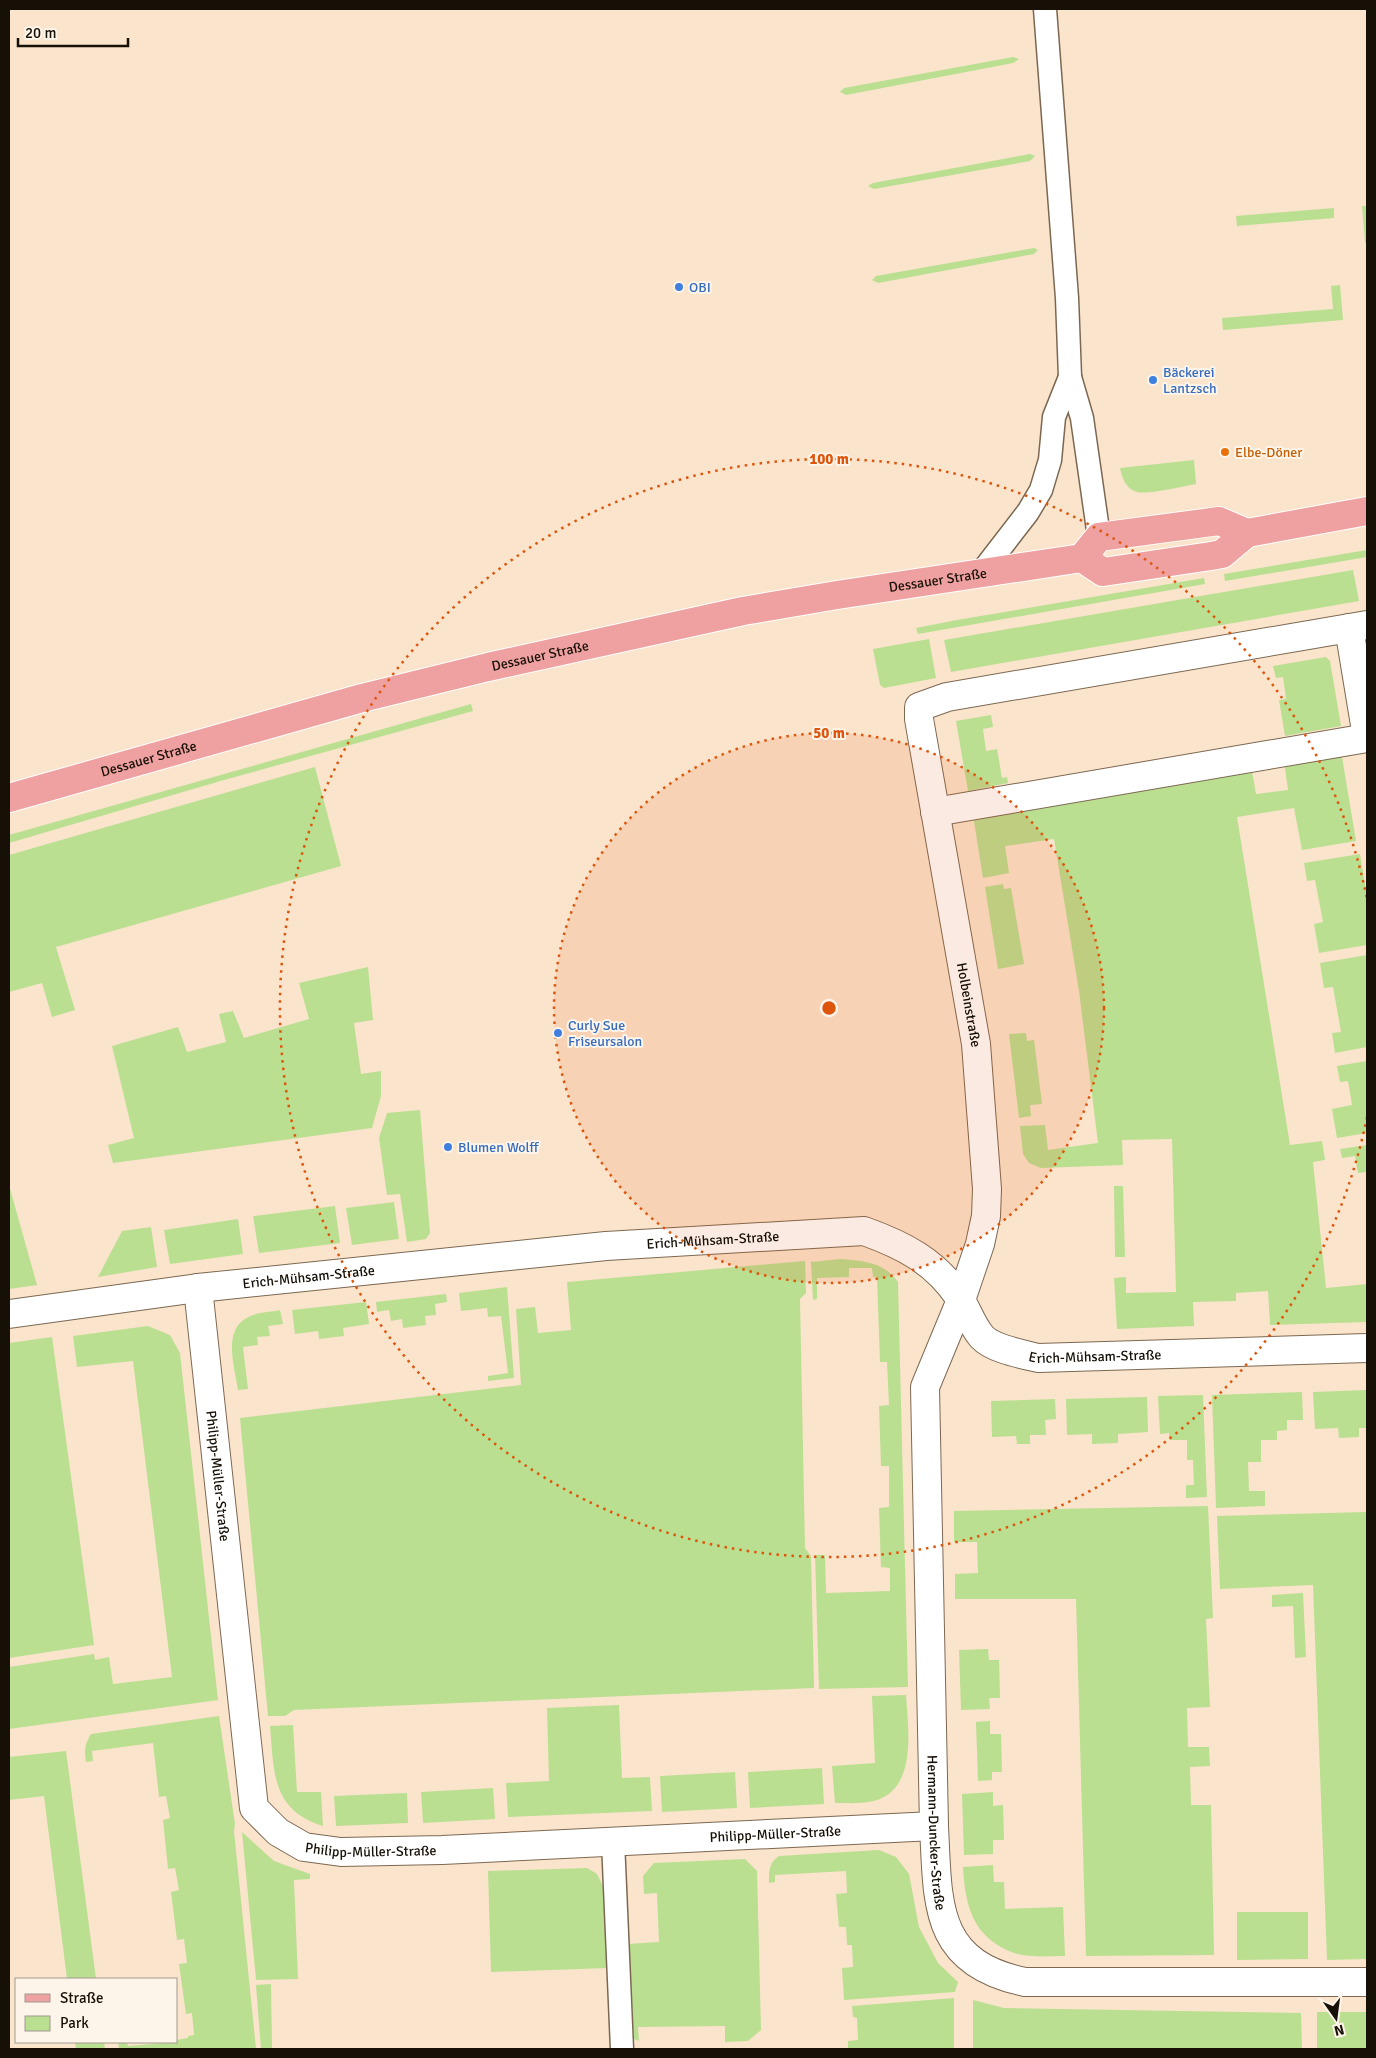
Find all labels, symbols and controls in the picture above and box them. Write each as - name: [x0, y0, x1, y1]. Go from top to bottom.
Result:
- scale bar: [18, 15, 128, 47]
- text: 20 m: [25, 24, 56, 42]
- place label: OBI: [689, 279, 711, 296]
- marker: OBI: [673, 281, 685, 293]
- place label: Bäckerei Lantzsch: [1163, 364, 1217, 397]
- marker: Bäckerei Lantzsch: [1147, 374, 1159, 386]
- place label: Elbe-Döner: [1235, 444, 1303, 461]
- marker: Elbe-Döner: [1219, 446, 1231, 458]
- text: 100 m: [809, 450, 849, 468]
- street label: Dessauer Straße: [888, 564, 988, 596]
- street label: Dessauer Straße: [490, 637, 590, 675]
- text: 50 m: [813, 724, 845, 742]
- street label: Dessauer Straße: [99, 737, 199, 781]
- street label: Holbeinstraße: [953, 961, 984, 1049]
- centre of rings: [820, 999, 838, 1017]
- place label: Curly Sue Friseursalon: [568, 1017, 642, 1050]
- marker: Curly Sue Friseursalon: [552, 1027, 564, 1039]
- place label: Blumen Wolff: [458, 1139, 540, 1156]
- marker: Blumen Wolff: [442, 1141, 454, 1153]
- street label: Erich-Mühsam-Straße: [646, 1228, 780, 1253]
- street label: Erich-Mühsam-Straße: [242, 1262, 376, 1292]
- street label: Erich-Mühsam-Straße: [1027, 1346, 1162, 1367]
- street label: Philipp-Müller-Straße: [202, 1410, 233, 1542]
- street label: Hermann-Duncker-Straße: [924, 1755, 949, 1912]
- street label: Philipp-Müller-Straße: [709, 1823, 841, 1846]
- street label: Philipp-Müller-Straße: [304, 1839, 437, 1861]
- legend: [15, 1978, 178, 2043]
- text: Straße: [60, 1989, 104, 2007]
- north arrow: [1311, 1993, 1361, 2043]
- text: Park: [60, 2014, 89, 2032]
- text: N: [1332, 2021, 1346, 2040]

